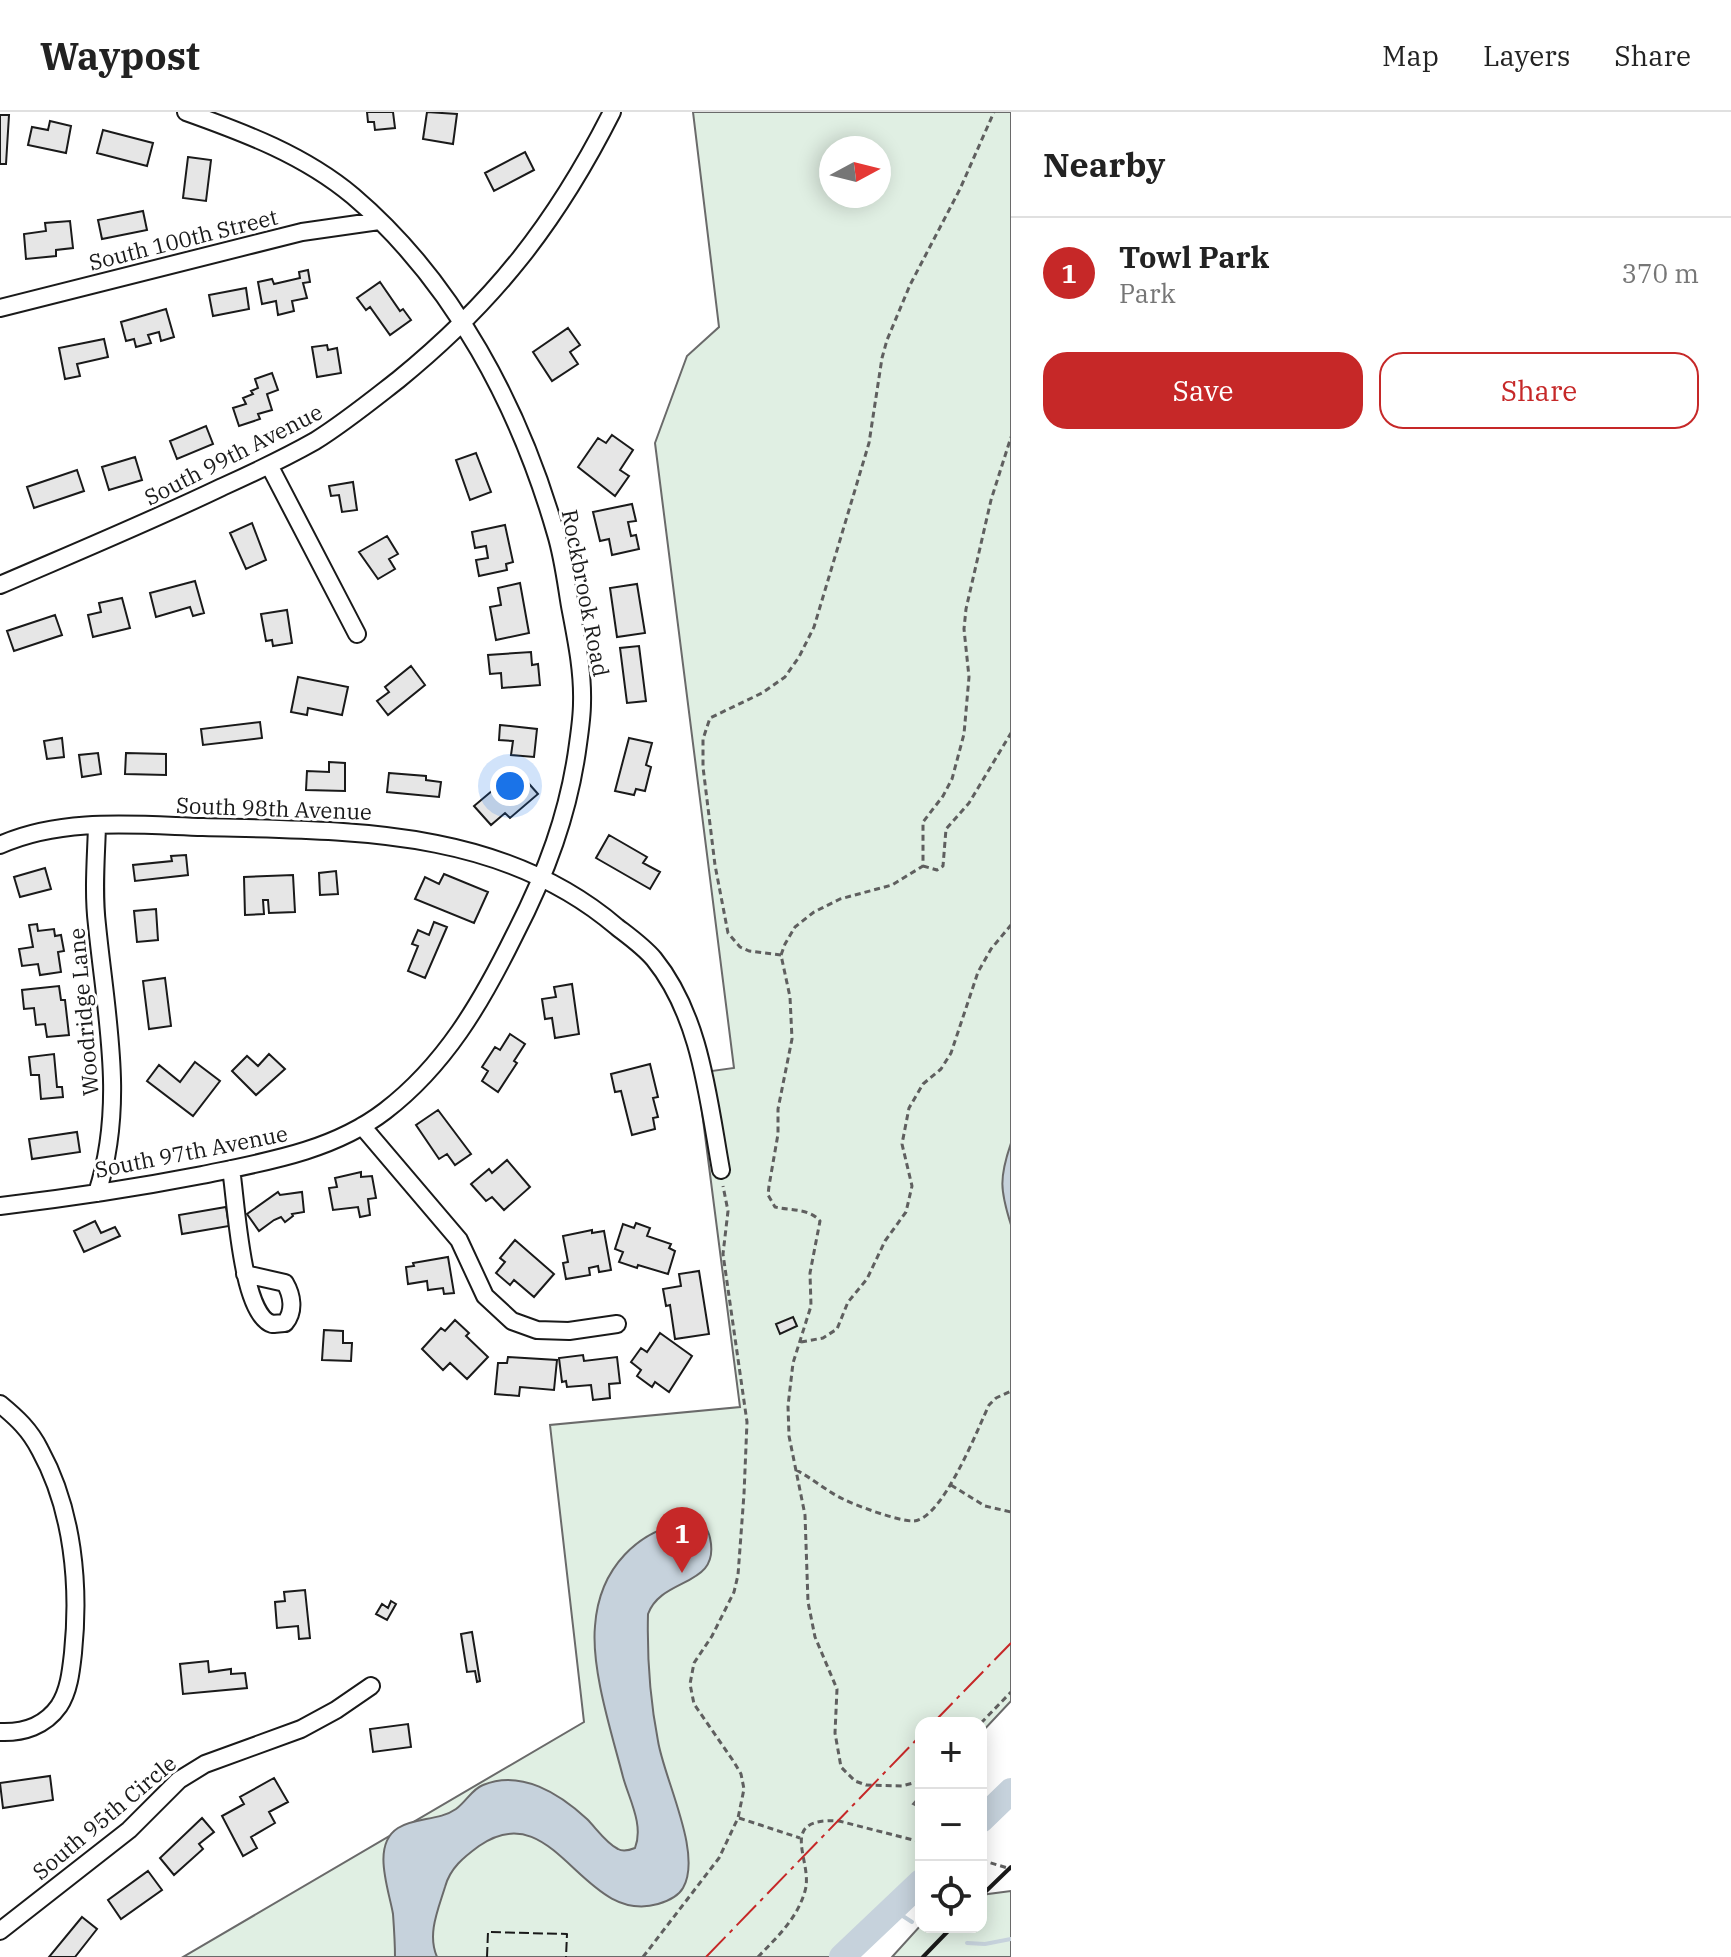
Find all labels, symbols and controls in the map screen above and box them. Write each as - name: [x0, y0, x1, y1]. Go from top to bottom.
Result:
- text: Waypost: [40, 31, 200, 80]
- text: Map: [1382, 37, 1439, 74]
- text: Layers: [1483, 37, 1570, 74]
- text: Share: [1614, 37, 1691, 74]
- north arrow: [819, 136, 891, 208]
- text: Nearby: [1043, 142, 1165, 186]
- street label: South 100th Street: [86, 201, 281, 276]
- text: Towl Park: [1119, 237, 1269, 276]
- text: 1: [1061, 256, 1077, 290]
- text: 370 m: [1621, 256, 1699, 290]
- text: Park: [1119, 276, 1176, 310]
- button: Save: [1043, 352, 1363, 429]
- button: Share: [1379, 352, 1699, 429]
- street label: South 99th Avenue: [139, 397, 327, 511]
- street label: Rockbrook Road: [556, 507, 616, 679]
- your location: [490, 766, 530, 806]
- street label: South 98th Avenue: [176, 790, 372, 826]
- street label: Woodridge Lane: [61, 927, 105, 1097]
- street label: South 97th Avenue: [92, 1118, 290, 1184]
- pin: 1: [656, 1507, 708, 1573]
- map controls: [915, 1717, 987, 1933]
- button: +: [915, 1717, 987, 1789]
- street label: South 95th Circle: [26, 1748, 182, 1886]
- button: −: [915, 1789, 987, 1861]
- button: locate: [915, 1861, 987, 1933]

